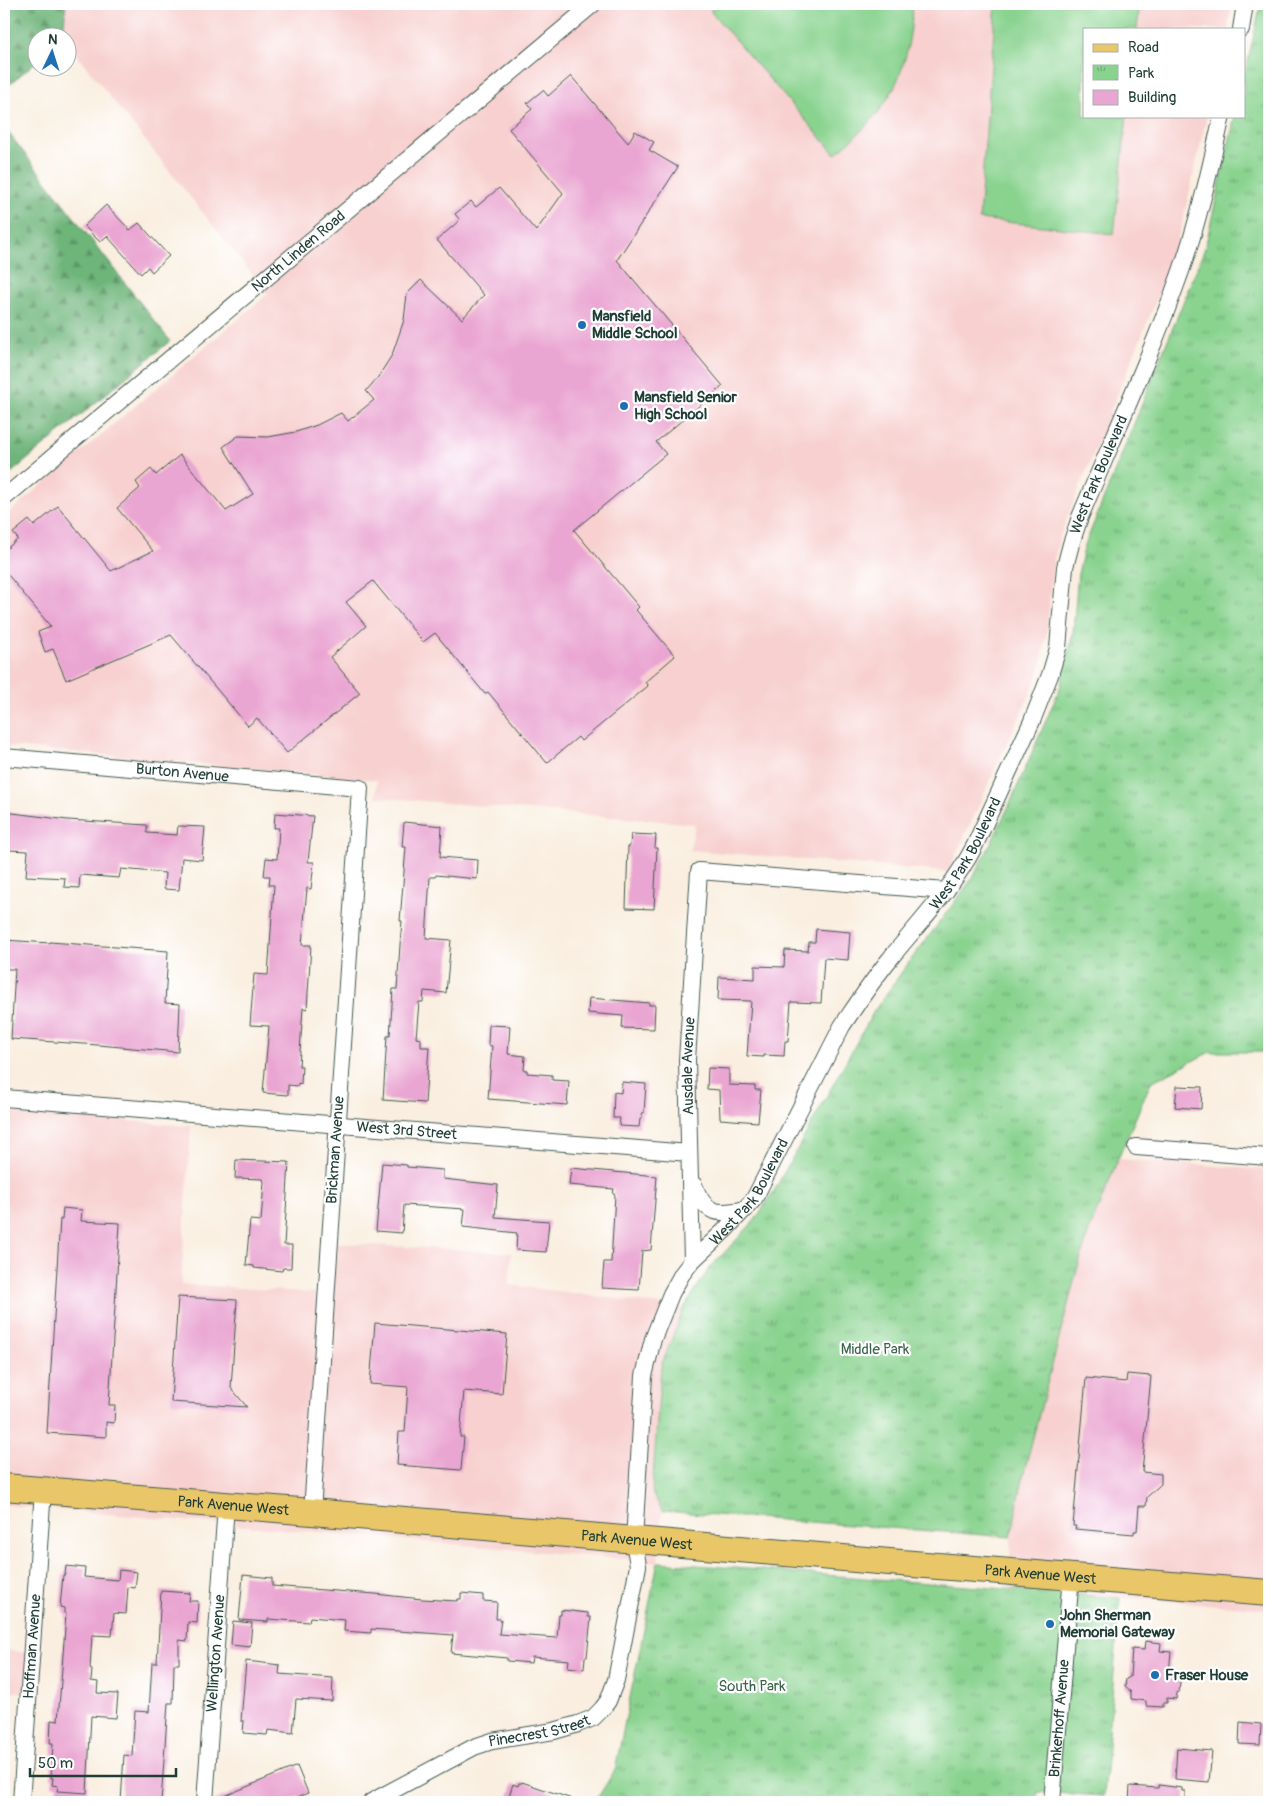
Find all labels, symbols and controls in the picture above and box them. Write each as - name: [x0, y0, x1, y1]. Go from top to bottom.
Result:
- north arrow: [28, 28, 78, 78]
- legend: [1083, 28, 1246, 118]
- text: N: [48, 31, 58, 48]
- text: Road: [1128, 38, 1159, 57]
- text: Park: [1128, 64, 1155, 83]
- text: Building: [1128, 88, 1176, 107]
- street label: North Linden Road: [248, 207, 349, 296]
- place label: Mansfield Middle School: [592, 307, 677, 343]
- marker: Mansfield Middle School: [576, 319, 588, 331]
- place label: Mansfield Senior High School: [634, 388, 738, 424]
- marker: Mansfield Senior High School: [618, 400, 630, 412]
- street label: West Park Boulevard: [1066, 413, 1132, 537]
- street label: Burton Avenue: [135, 760, 230, 787]
- street label: West Park Boulevard: [926, 795, 1006, 914]
- street label: Ausdale Avenue: [678, 1016, 700, 1115]
- street label: Brickman Avenue: [322, 1095, 349, 1205]
- street label: West 3rd Street: [356, 1117, 459, 1144]
- street label: West Park Boulevard: [706, 1136, 793, 1250]
- park label: Middle Park: [841, 1340, 910, 1359]
- street label: Park Avenue West: [177, 1492, 291, 1520]
- street label: Park Avenue West: [580, 1526, 694, 1555]
- street label: Park Avenue West: [984, 1561, 1098, 1589]
- street label: Hoffman Avenue: [19, 1593, 46, 1700]
- street label: Wellington Avenue: [202, 1593, 230, 1713]
- place label: John Sherman Memorial Gateway: [1060, 1606, 1175, 1642]
- marker: John Sherman Memorial Gateway: [1044, 1618, 1056, 1630]
- street label: Brinkerhoff Avenue: [1045, 1658, 1074, 1778]
- place label: Fraser House: [1165, 1666, 1249, 1685]
- marker: Fraser House: [1149, 1669, 1161, 1681]
- park label: South Park: [719, 1677, 786, 1696]
- street label: Pinecrest Street: [487, 1711, 594, 1751]
- scale bar: [30, 1746, 176, 1778]
- text: 50 m: [38, 1754, 73, 1773]

